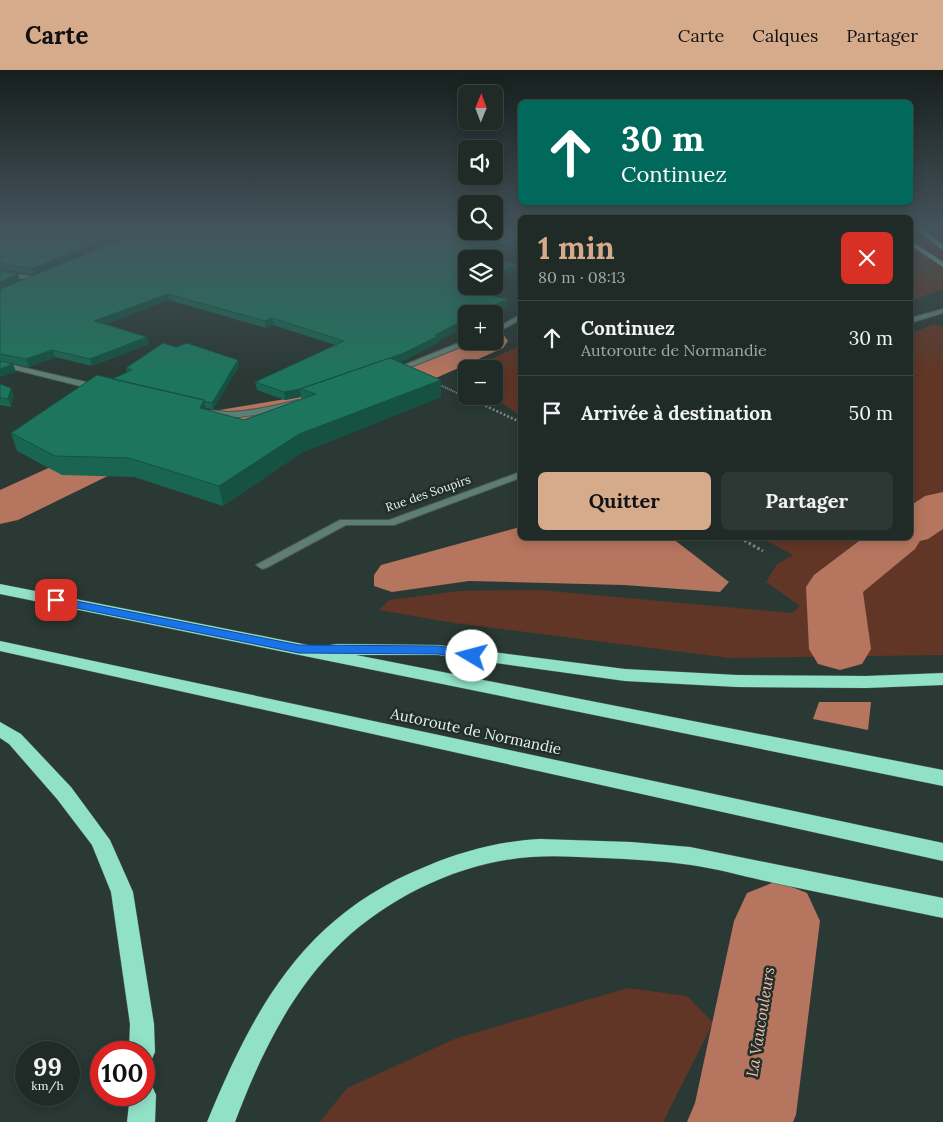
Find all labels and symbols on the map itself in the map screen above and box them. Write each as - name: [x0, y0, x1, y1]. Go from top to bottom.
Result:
- north arrow: [458, 85, 502, 130]
- street label: Rue des Soupirs: [383, 471, 473, 515]
- pin: [35, 579, 77, 621]
- position arrow: [445, 629, 497, 681]
- street label: Autoroute de Normandie: [388, 703, 563, 758]
- water label: La Vaucouleurs: [741, 965, 779, 1078]
- speed limit sign: 100: [90, 1041, 155, 1106]

